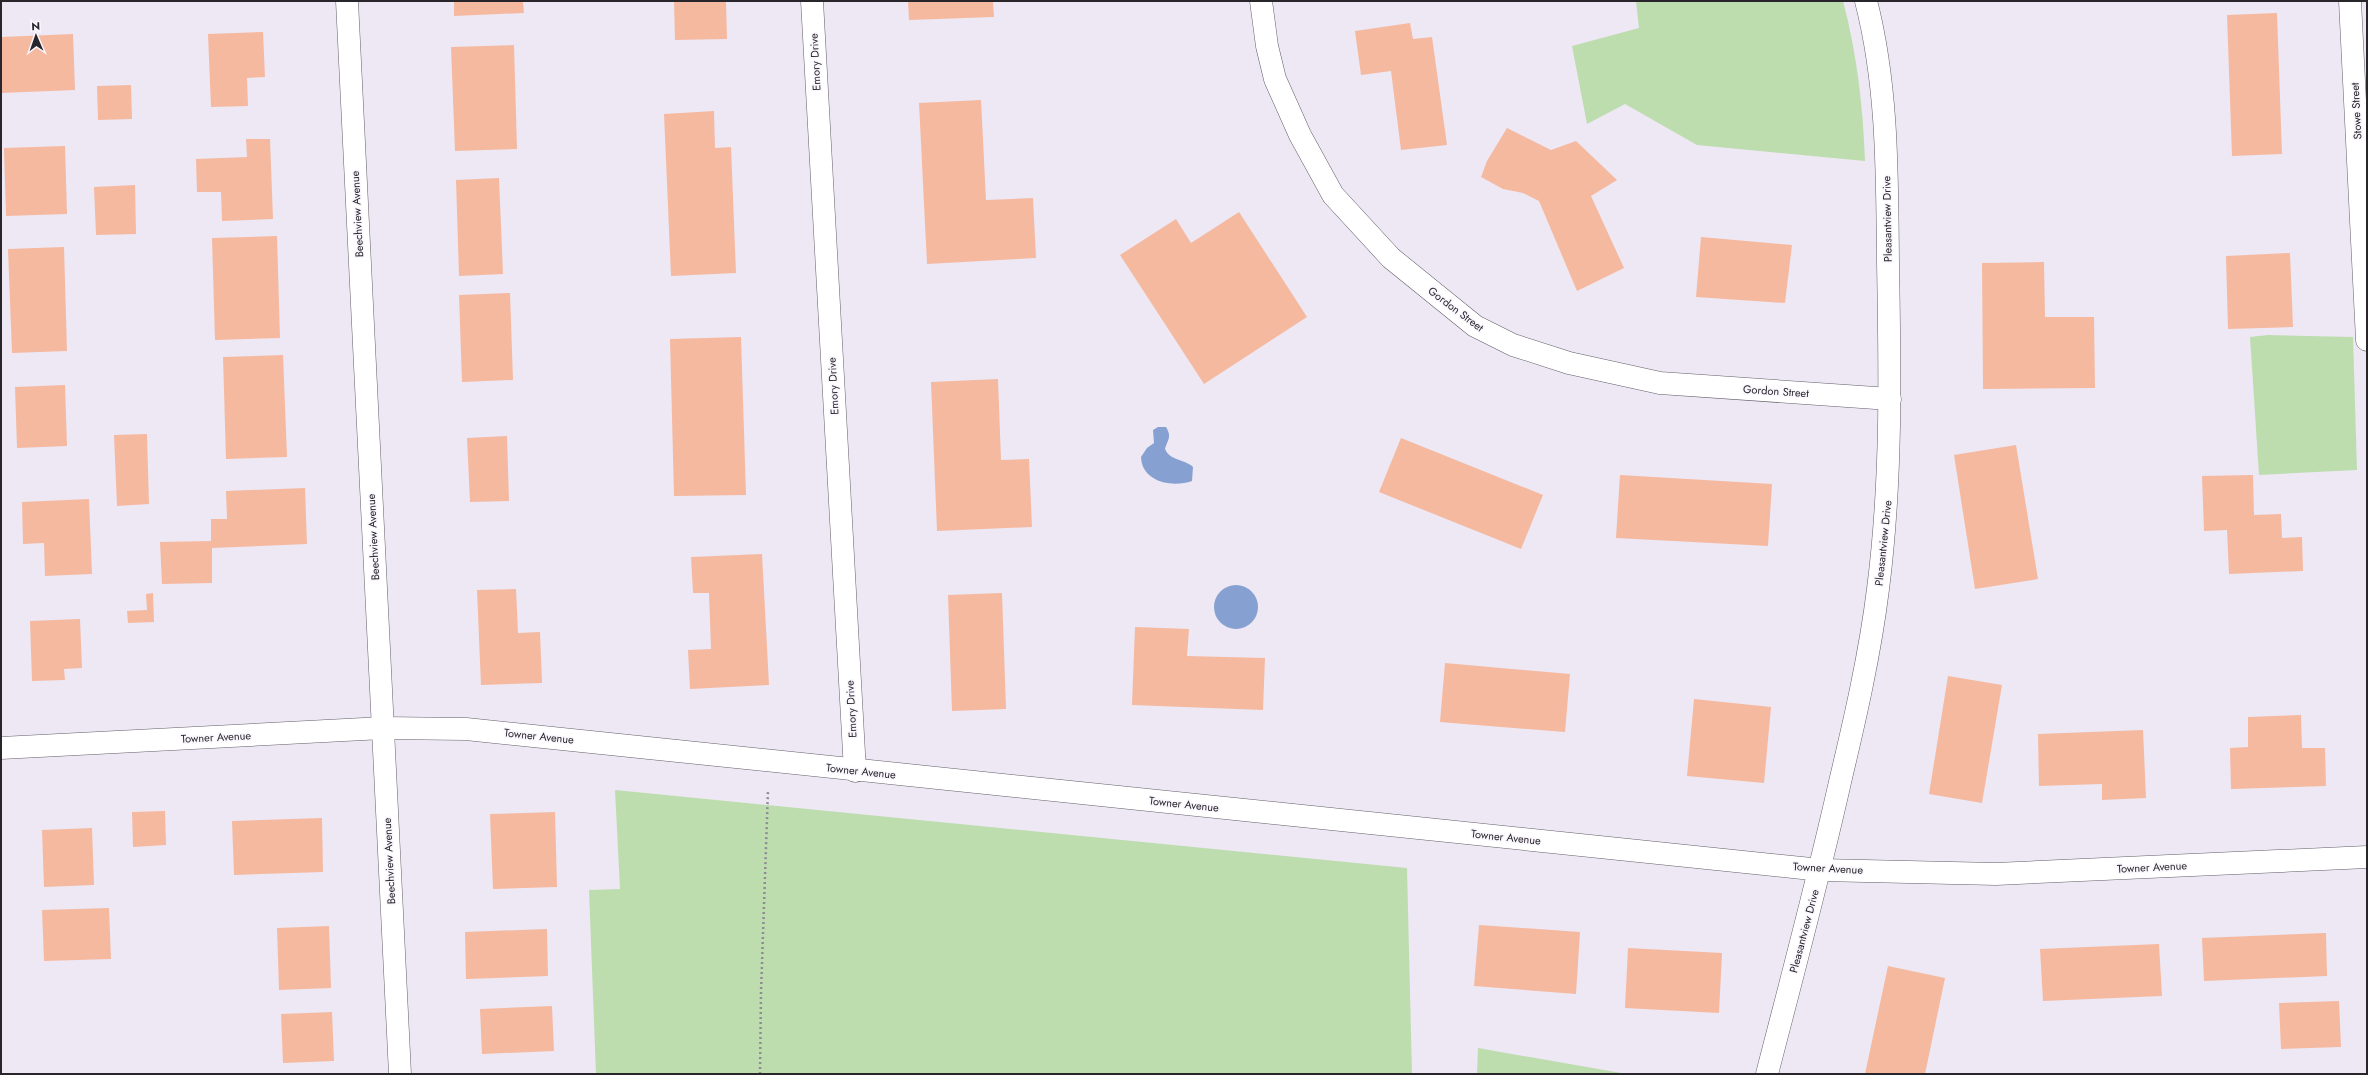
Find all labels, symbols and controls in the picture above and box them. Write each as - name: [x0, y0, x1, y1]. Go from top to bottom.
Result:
- north arrow: [16, 16, 56, 56]
- text: N: [31, 18, 40, 34]
- street label: Emory Drive: [805, 33, 824, 91]
- street label: Stowe Street: [2346, 82, 2365, 140]
- street label: Beechview Avenue: [347, 170, 367, 258]
- street label: Pleasantview Drive: [1878, 175, 1896, 262]
- street label: Gordon Street: [1425, 283, 1487, 335]
- street label: Emory Drive: [823, 357, 842, 415]
- street label: Gordon Street: [1743, 381, 1810, 401]
- street label: Beechview Avenue: [363, 493, 383, 581]
- street label: Pleasantview Drive: [1871, 499, 1895, 587]
- street label: Emory Drive: [841, 680, 860, 738]
- street label: Towner Avenue: [503, 724, 575, 748]
- street label: Towner Avenue: [181, 727, 252, 747]
- street label: Towner Avenue: [825, 759, 897, 783]
- street label: Towner Avenue: [1148, 792, 1220, 816]
- street label: Beechview Avenue: [379, 817, 399, 905]
- street label: Towner Avenue: [1470, 825, 1542, 849]
- street label: Towner Avenue: [2117, 857, 2188, 877]
- street label: Towner Avenue: [1793, 858, 1864, 878]
- street label: Pleasantview Drive: [1785, 887, 1823, 975]

